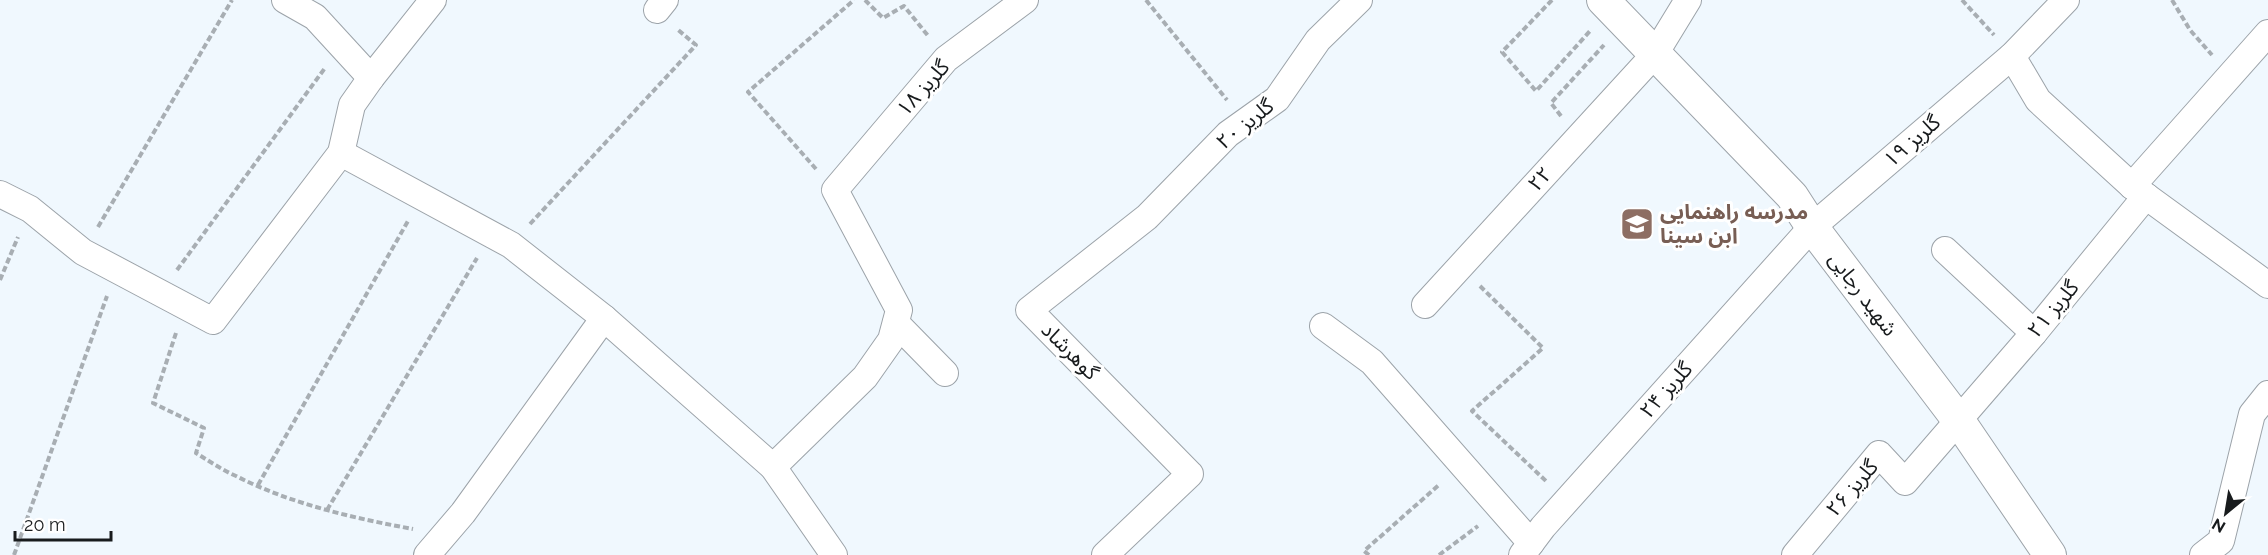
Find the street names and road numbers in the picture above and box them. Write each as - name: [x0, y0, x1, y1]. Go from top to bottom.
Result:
- street label: گلریز ۱۸: [891, 54, 954, 121]
- street label: گلریز ۲۰: [1211, 93, 1279, 154]
- street label: گلریز ۱۹: [1878, 109, 1945, 172]
- street label: ۲۲: [1522, 161, 1557, 196]
- street label: شهید رجایی: [1824, 247, 1903, 341]
- street label: گلریز ۲۱: [2022, 275, 2084, 342]
- street label: گوهرشاد: [1036, 317, 1105, 385]
- street label: گلریز ۲۴: [1634, 356, 1697, 423]
- street label: گلریز ۲۶: [1820, 454, 1883, 521]

